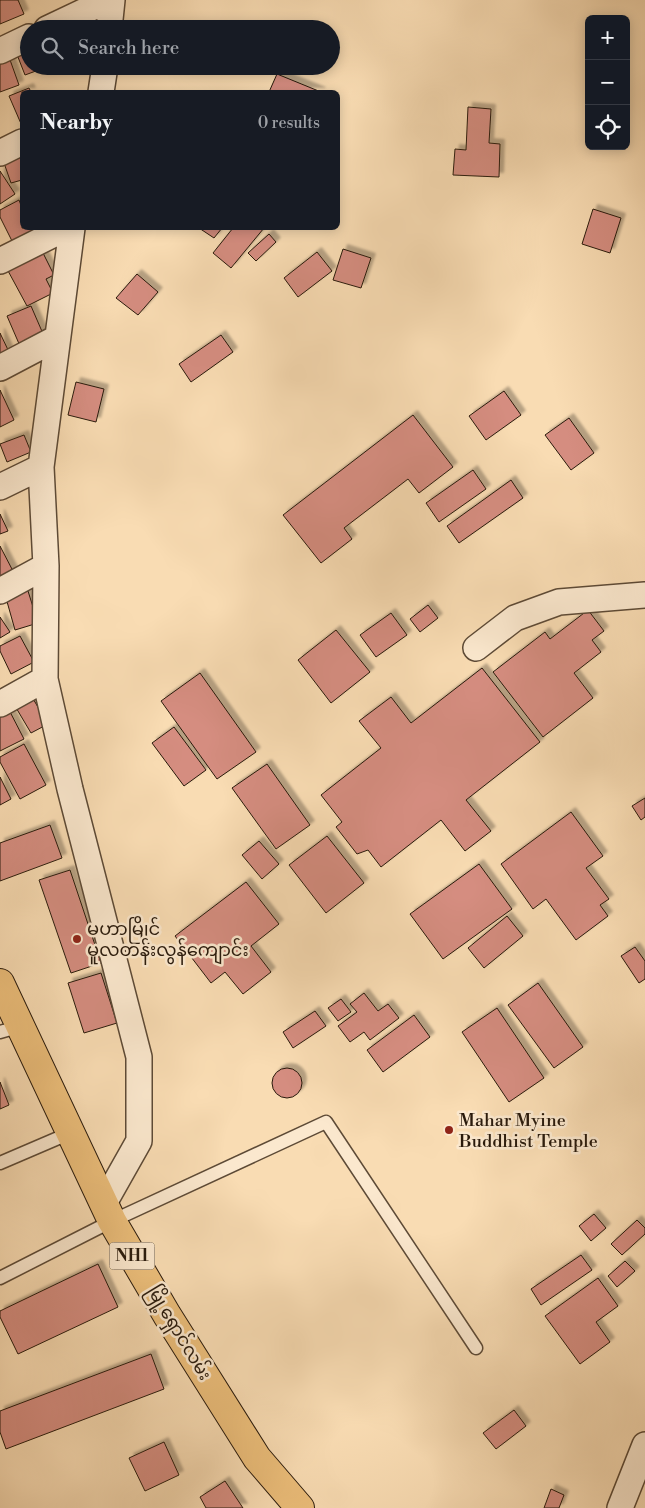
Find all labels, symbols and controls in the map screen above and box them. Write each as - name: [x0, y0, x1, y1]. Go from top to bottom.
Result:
- map controls: [585, 15, 630, 150]
- button: +: [585, 15, 630, 60]
- search box: [20, 20, 340, 75]
- icon: search: [38, 34, 66, 62]
- text: Search here: [78, 36, 179, 60]
- button: −: [585, 60, 630, 105]
- button: locate: [585, 105, 630, 150]
- text: Nearby: [40, 110, 113, 136]
- text: 0 results: [258, 113, 320, 133]
- place label: မဟာမြိုင် မူလတန်းလွန်ကျောင်း: [87, 915, 249, 965]
- marker: မဟာမြိုင် မူလတန်းလွန်ကျောင်း: [71, 933, 83, 945]
- place label: Mahar Myine Buddhist Temple: [458, 1109, 598, 1153]
- marker: Mahar Myine Buddhist Temple: [443, 1124, 455, 1136]
- road number: NH1: [110, 1242, 154, 1270]
- street label: မြို့ရှောင်လမ်း: [139, 1280, 219, 1386]

